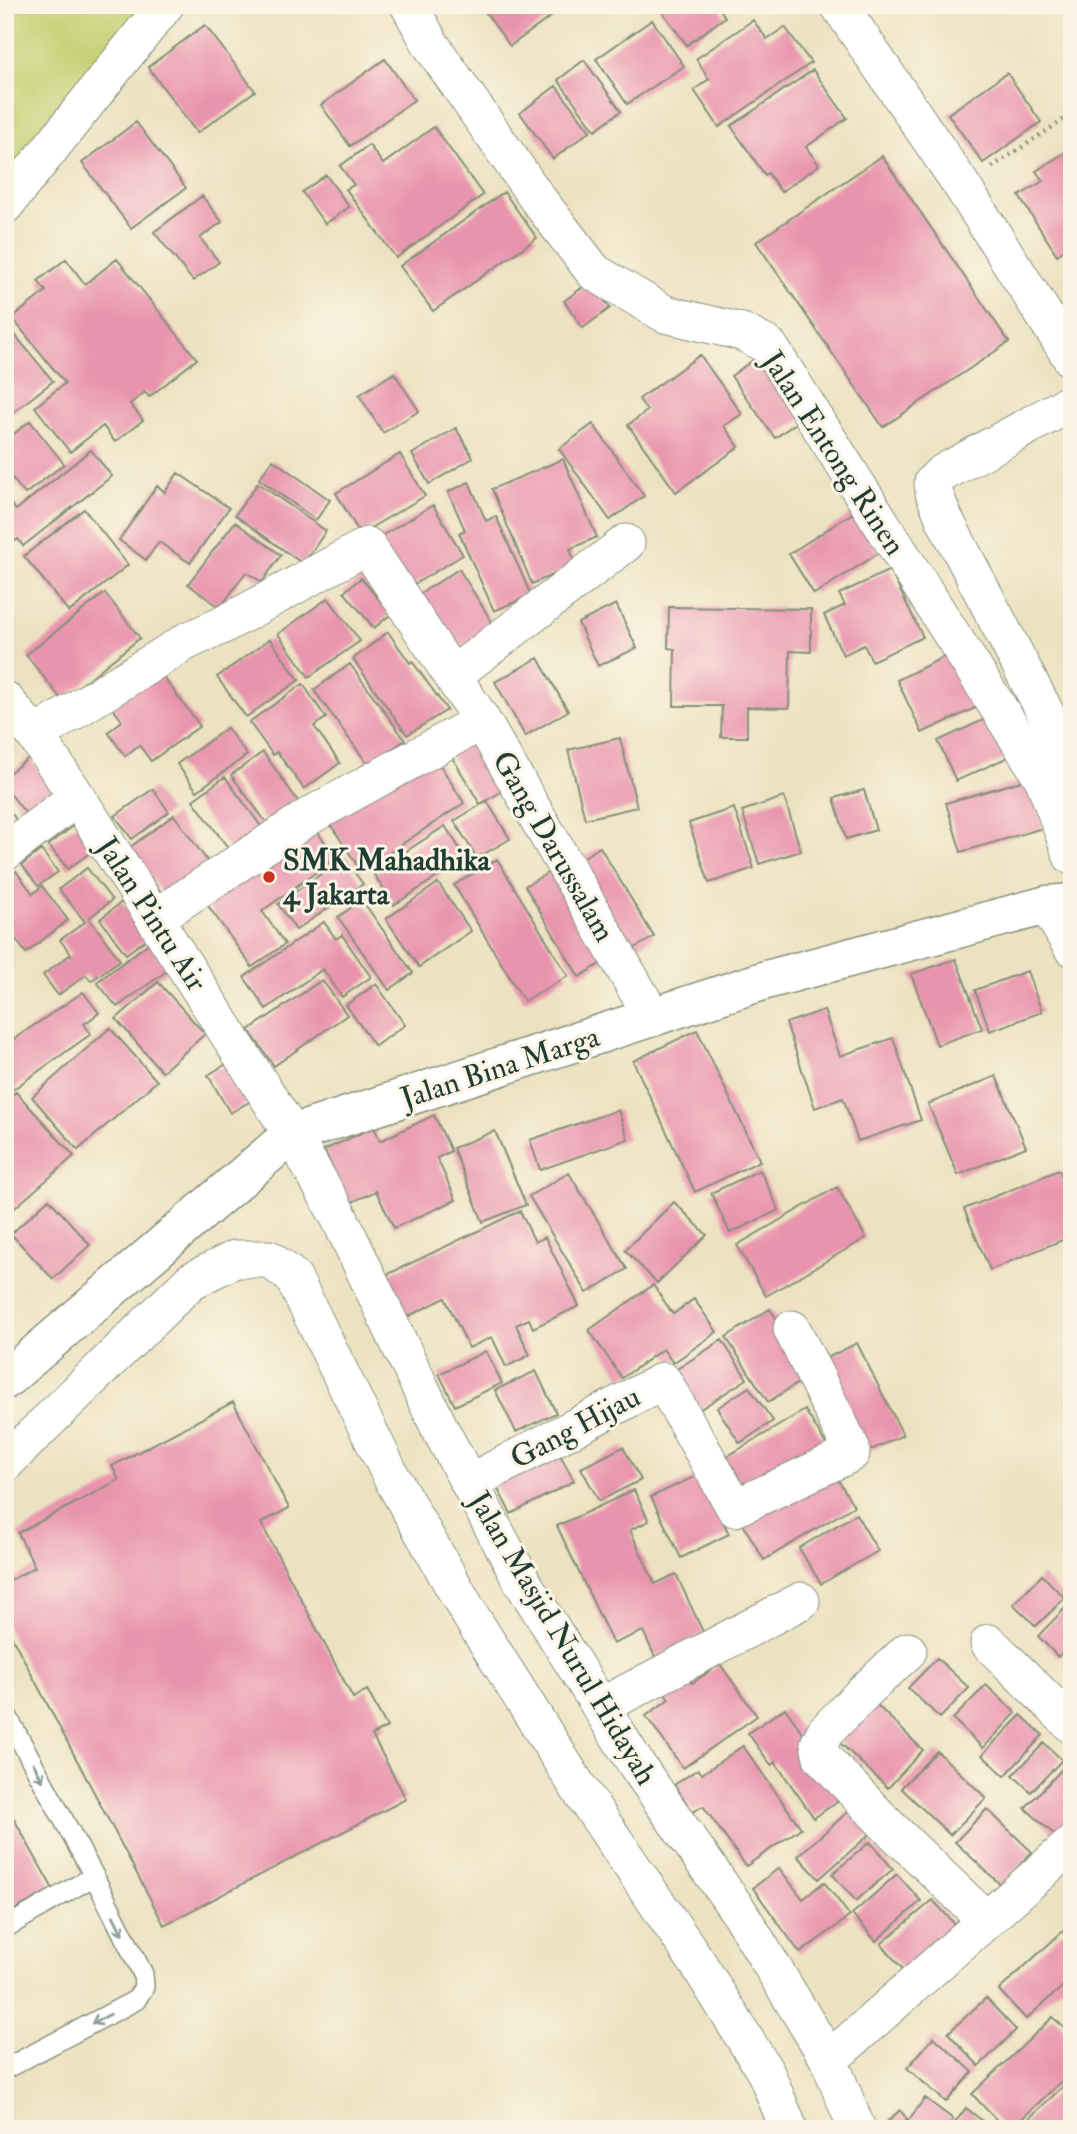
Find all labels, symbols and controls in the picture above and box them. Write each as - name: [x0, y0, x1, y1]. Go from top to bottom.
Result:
- street label: Jalan Entong Rinen: [753, 343, 913, 562]
- street label: Gang Darussalam: [484, 744, 623, 948]
- street label: Jalan Pintu Air: [88, 830, 215, 998]
- place label: SMK Mahadhika 4 Jakarta: [282, 842, 492, 913]
- marker: SMK Mahadhika 4 Jakarta: [261, 869, 277, 885]
- street label: Jalan Bina Marga: [395, 1018, 605, 1117]
- street label: Gang Hijau: [504, 1378, 646, 1477]
- street label: Jalan Masjid Nurul Hidayah: [460, 1484, 665, 1792]
- one-way arrow: [31, 1761, 45, 1782]
- one-way arrow: [112, 1914, 126, 1935]
- one-way arrow: [91, 2012, 112, 2026]

